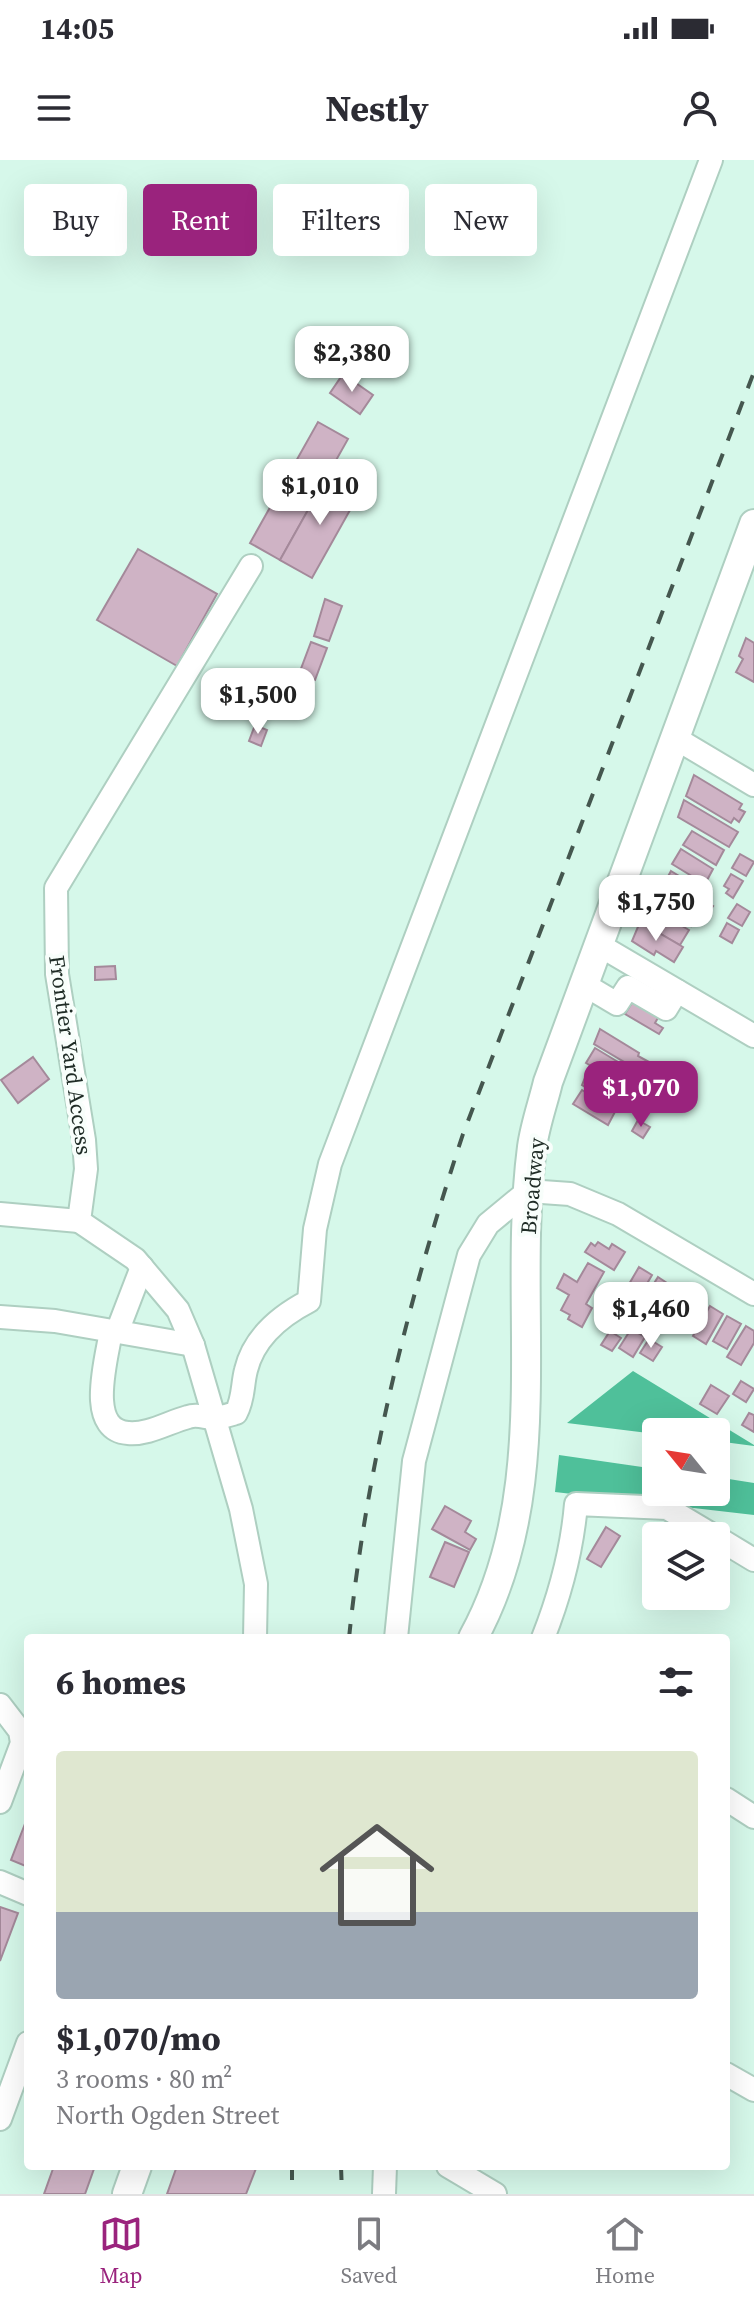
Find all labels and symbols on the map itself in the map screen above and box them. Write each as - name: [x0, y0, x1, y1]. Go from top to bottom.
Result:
- pin: $2,380: [287, 326, 417, 394]
- pin: $1,010: [255, 459, 385, 527]
- pin: $1,500: [193, 668, 323, 736]
- pin: $1,750: [591, 875, 721, 943]
- street label: Frontier Yard Access: [42, 953, 100, 1157]
- pin: $1,070: [576, 1061, 706, 1129]
- street label: Broadway: [513, 1136, 551, 1236]
- pin: $1,460: [586, 1282, 716, 1350]
- north arrow: [642, 1418, 730, 1506]

